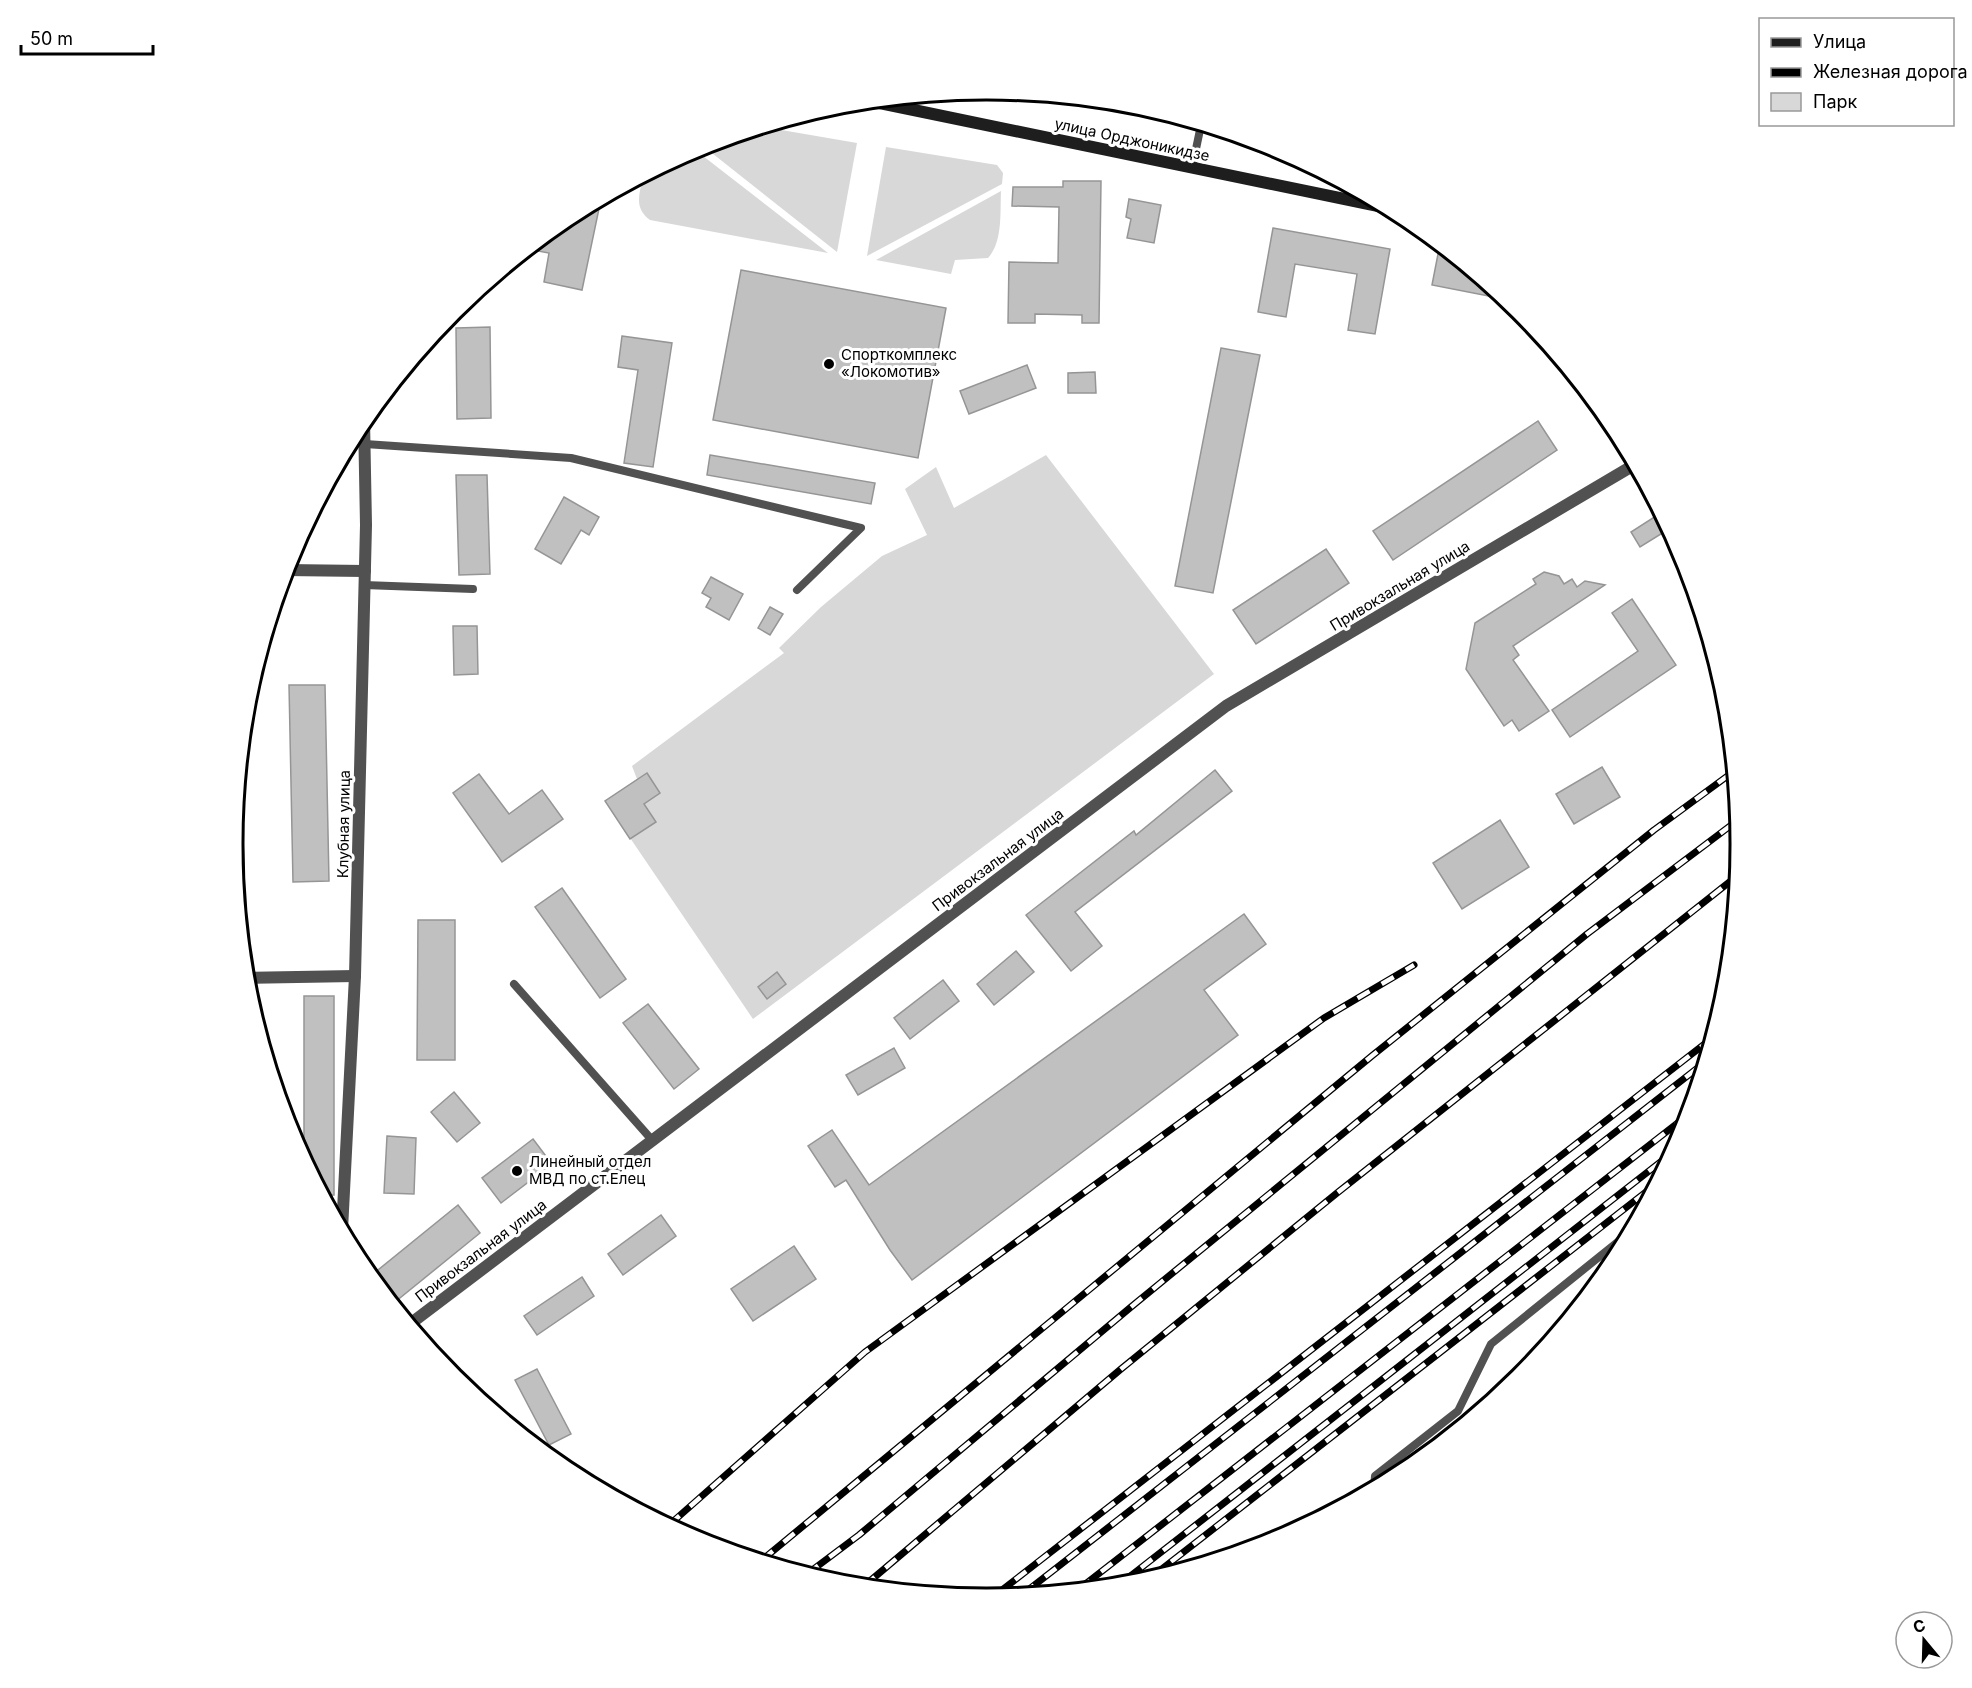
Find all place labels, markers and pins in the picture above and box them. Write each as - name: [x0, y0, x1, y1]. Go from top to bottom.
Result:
- place label: Спорткомплекс «Локомотив»: [841, 345, 957, 381]
- marker: Спорткомплекс «Локомотив»: [822, 357, 836, 371]
- place label: Линейный отдел МВД по ст.Елец: [529, 1152, 651, 1188]
- marker: Линейный отдел МВД по ст.Елец: [510, 1164, 524, 1178]

